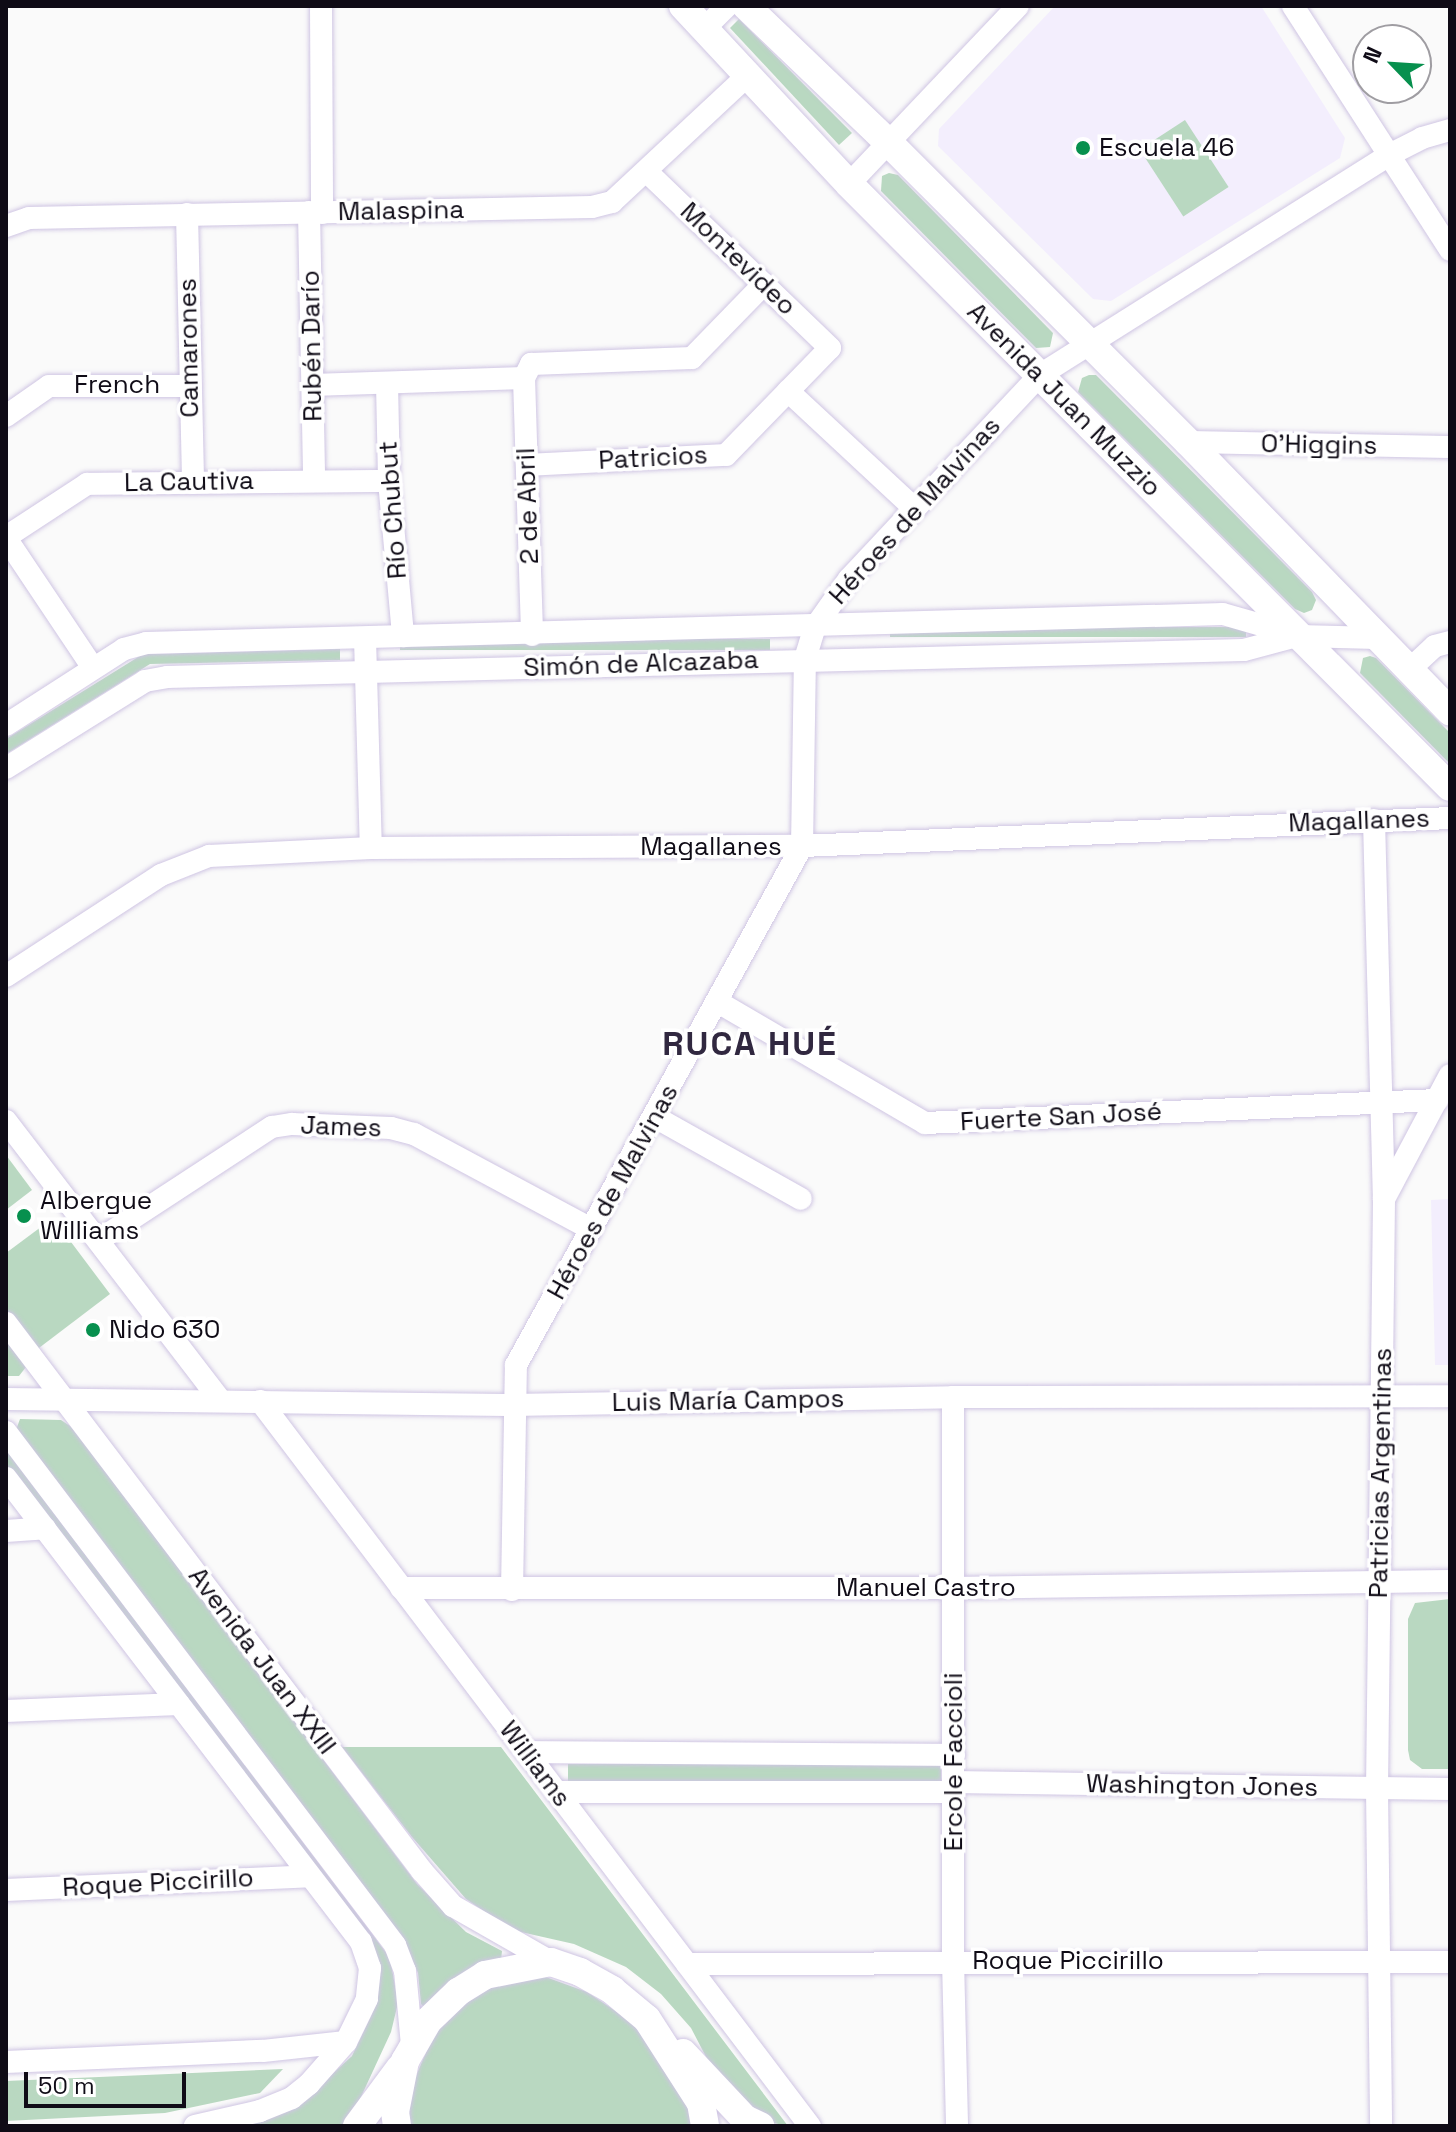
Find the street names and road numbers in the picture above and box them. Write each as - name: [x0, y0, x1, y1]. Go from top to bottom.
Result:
- street label: Malaspina: [338, 194, 464, 228]
- street label: Montevideo: [674, 196, 802, 322]
- street label: Rubén Darío: [295, 270, 329, 422]
- street label: Camarones: [172, 278, 206, 418]
- street label: Avenida Juan Muzzio: [960, 296, 1168, 504]
- street label: French: [74, 369, 160, 401]
- street label: Héroes de Malvinas: [823, 411, 1007, 611]
- street label: O'Higgins: [1260, 428, 1378, 462]
- street label: Río Chubut: [373, 440, 413, 580]
- street label: Patricios: [598, 440, 708, 476]
- street label: 2 de Abril: [510, 447, 546, 565]
- street label: La Cautiva: [124, 465, 254, 499]
- street label: Simón de Alcazaba: [523, 644, 759, 684]
- street label: Magallanes: [1288, 803, 1430, 839]
- street label: Magallanes: [640, 831, 782, 863]
- street label: Héroes de Malvinas: [541, 1079, 685, 1305]
- street label: Fuerte San José: [959, 1096, 1163, 1138]
- street label: James: [300, 1110, 382, 1144]
- street label: Patricias Argentinas: [1363, 1347, 1399, 1599]
- street label: Luis María Campos: [611, 1383, 845, 1419]
- street label: Avenida Juan XXIII: [182, 1561, 342, 1761]
- street label: Manuel Castro: [836, 1572, 1016, 1604]
- street label: Ercole Faccioli: [938, 1673, 970, 1851]
- street label: Williams: [493, 1715, 577, 1813]
- street label: Washington Jones: [1086, 1768, 1318, 1804]
- street label: Roque Piccirillo: [61, 1862, 255, 1904]
- street label: Roque Piccirillo: [972, 1945, 1164, 1977]

